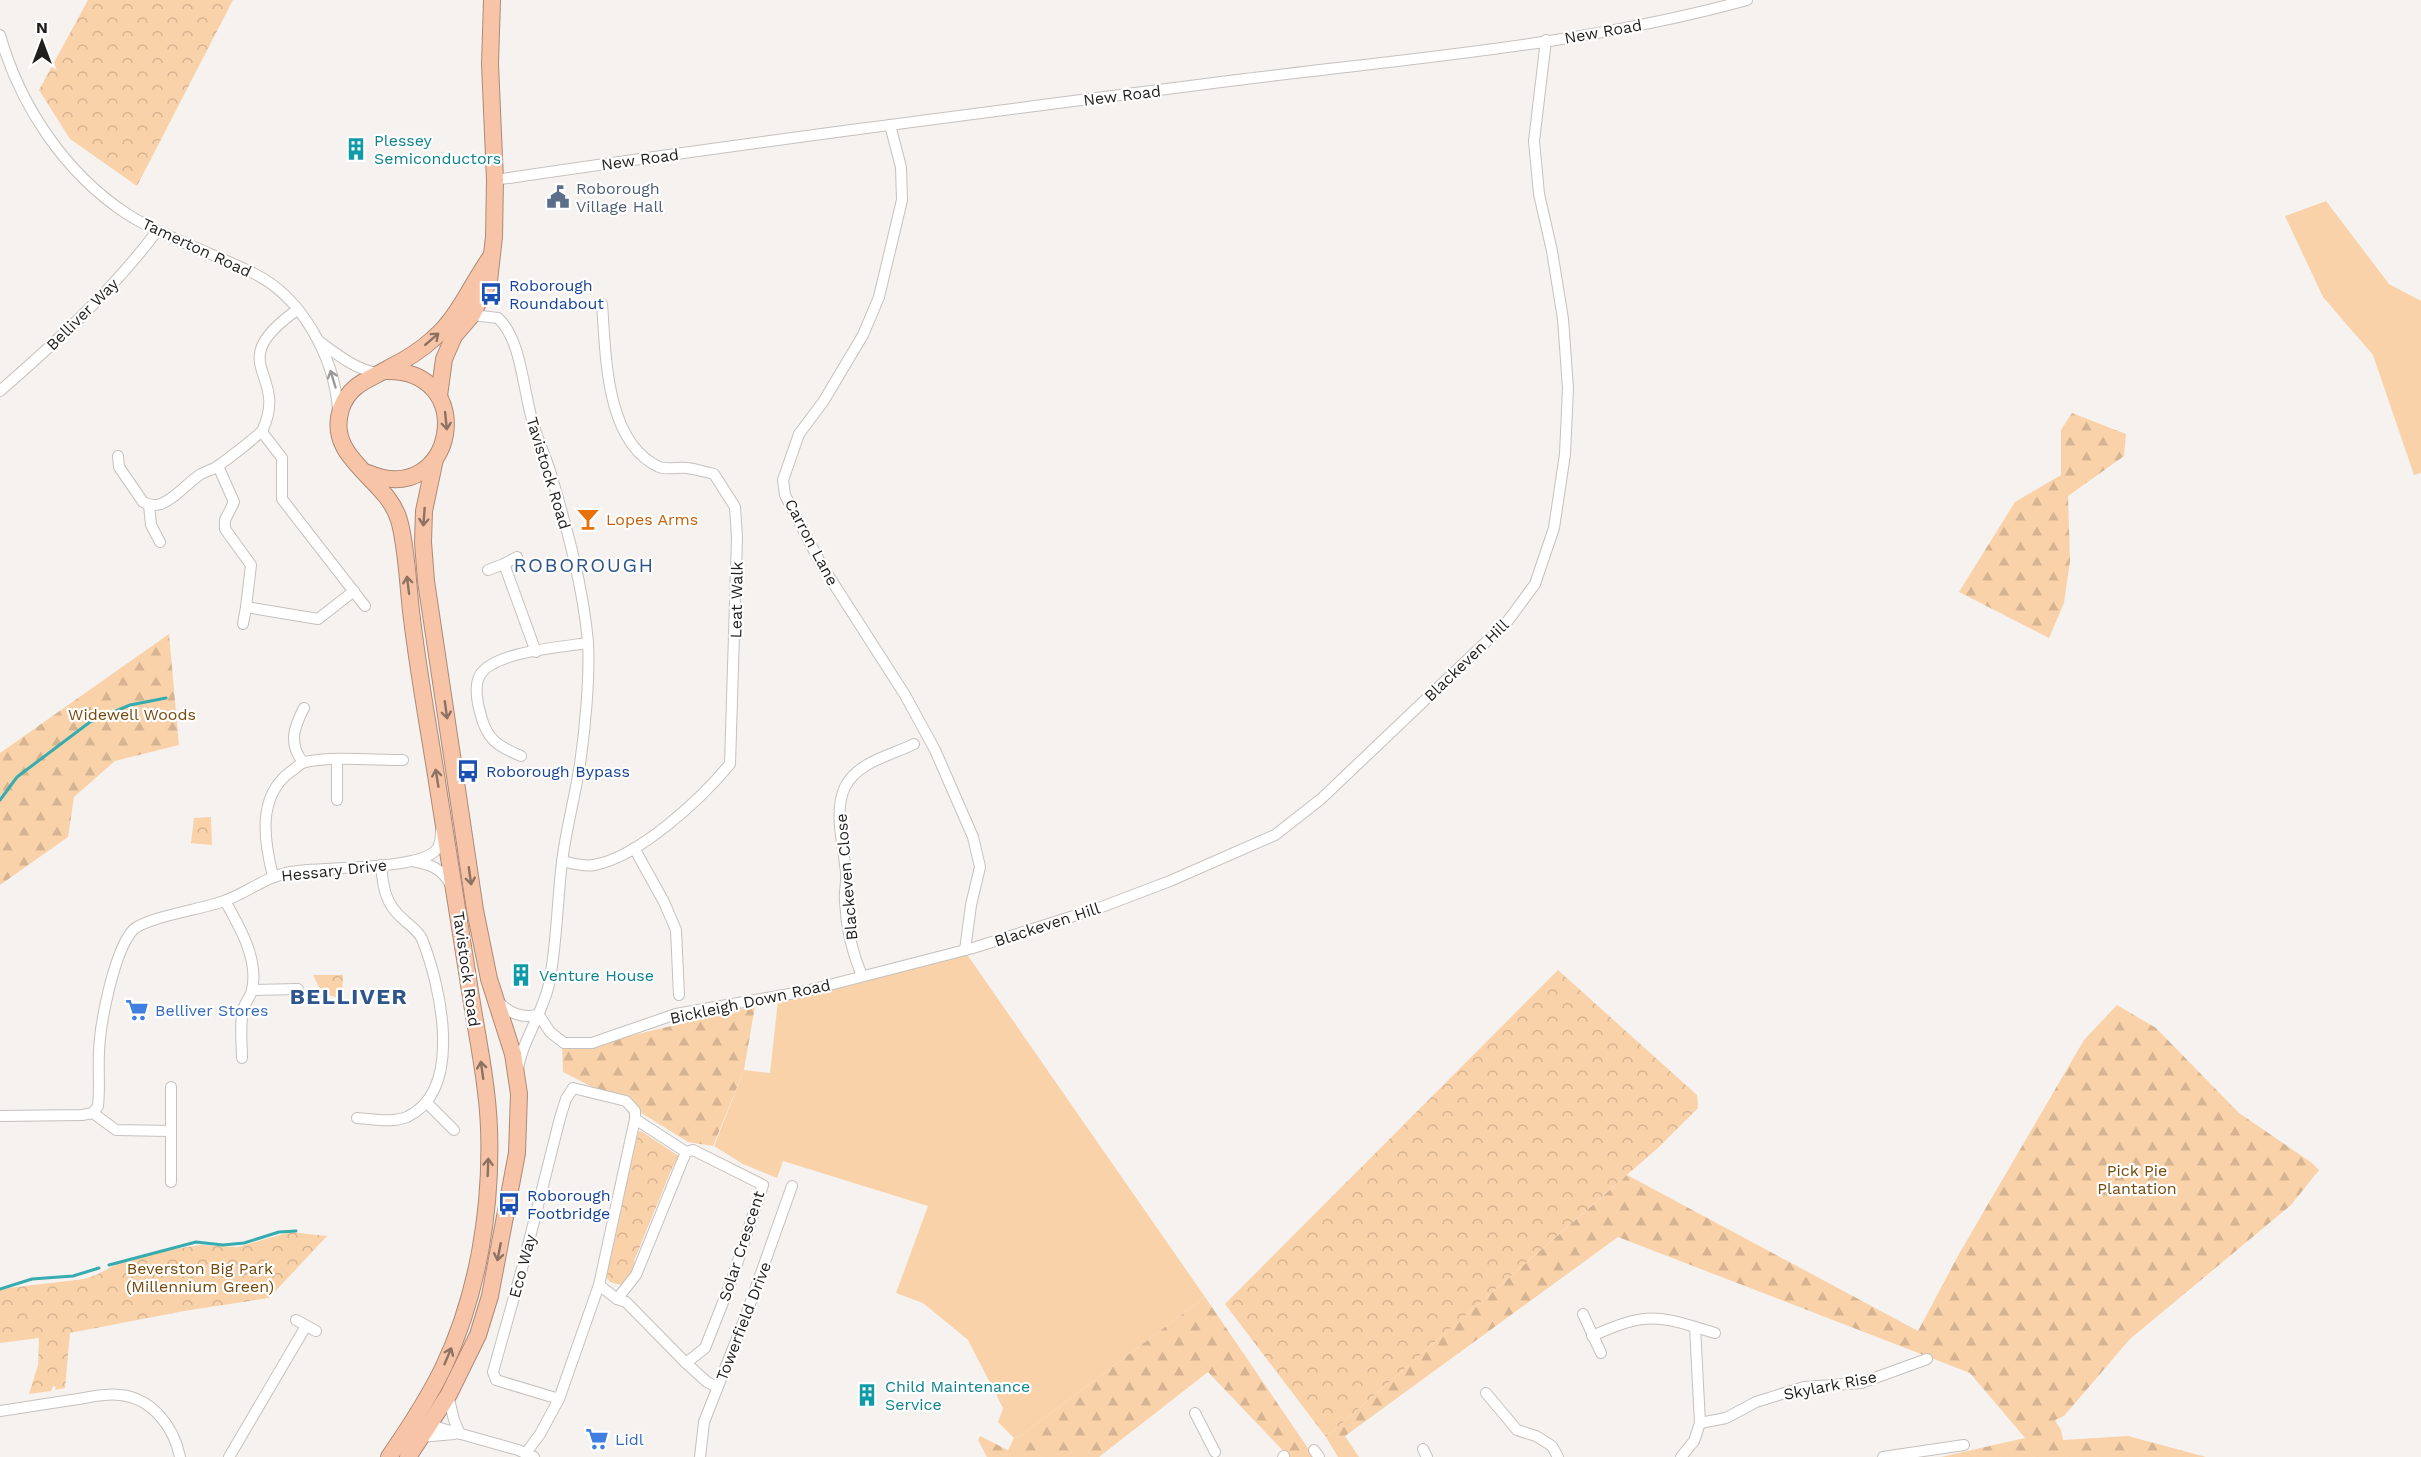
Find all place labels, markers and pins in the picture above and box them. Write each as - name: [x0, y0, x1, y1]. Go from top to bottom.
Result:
- place label: Plessey Semiconductors: [374, 131, 501, 168]
- building icon: Plessey Semiconductors: [343, 136, 369, 162]
- place label: Roborough Village Hall: [576, 179, 663, 216]
- public building icon: Roborough Village Hall: [545, 184, 571, 210]
- place label: Roborough Roundabout: [509, 276, 604, 313]
- bus stop icon: Roborough Roundabout: [478, 281, 504, 307]
- bar icon: Lopes Arms: [575, 506, 601, 532]
- place label: Lopes Arms: [606, 510, 698, 529]
- bus stop icon: Roborough Bypass: [455, 758, 481, 784]
- place label: Roborough Bypass: [486, 762, 630, 781]
- building icon: Venture House: [508, 962, 534, 988]
- place label: Venture House: [539, 966, 654, 985]
- supermarket icon: Belliver Stores: [124, 997, 150, 1023]
- place label: Belliver Stores: [155, 1001, 268, 1020]
- place label: Roborough Footbridge: [527, 1186, 611, 1223]
- bus stop icon: Roborough Footbridge: [496, 1191, 522, 1217]
- place label: Child Maintenance Service: [885, 1377, 1030, 1414]
- building icon: Child Maintenance Service: [854, 1382, 880, 1408]
- supermarket icon: Lidl: [584, 1426, 610, 1452]
- place label: Lidl: [615, 1430, 644, 1449]

